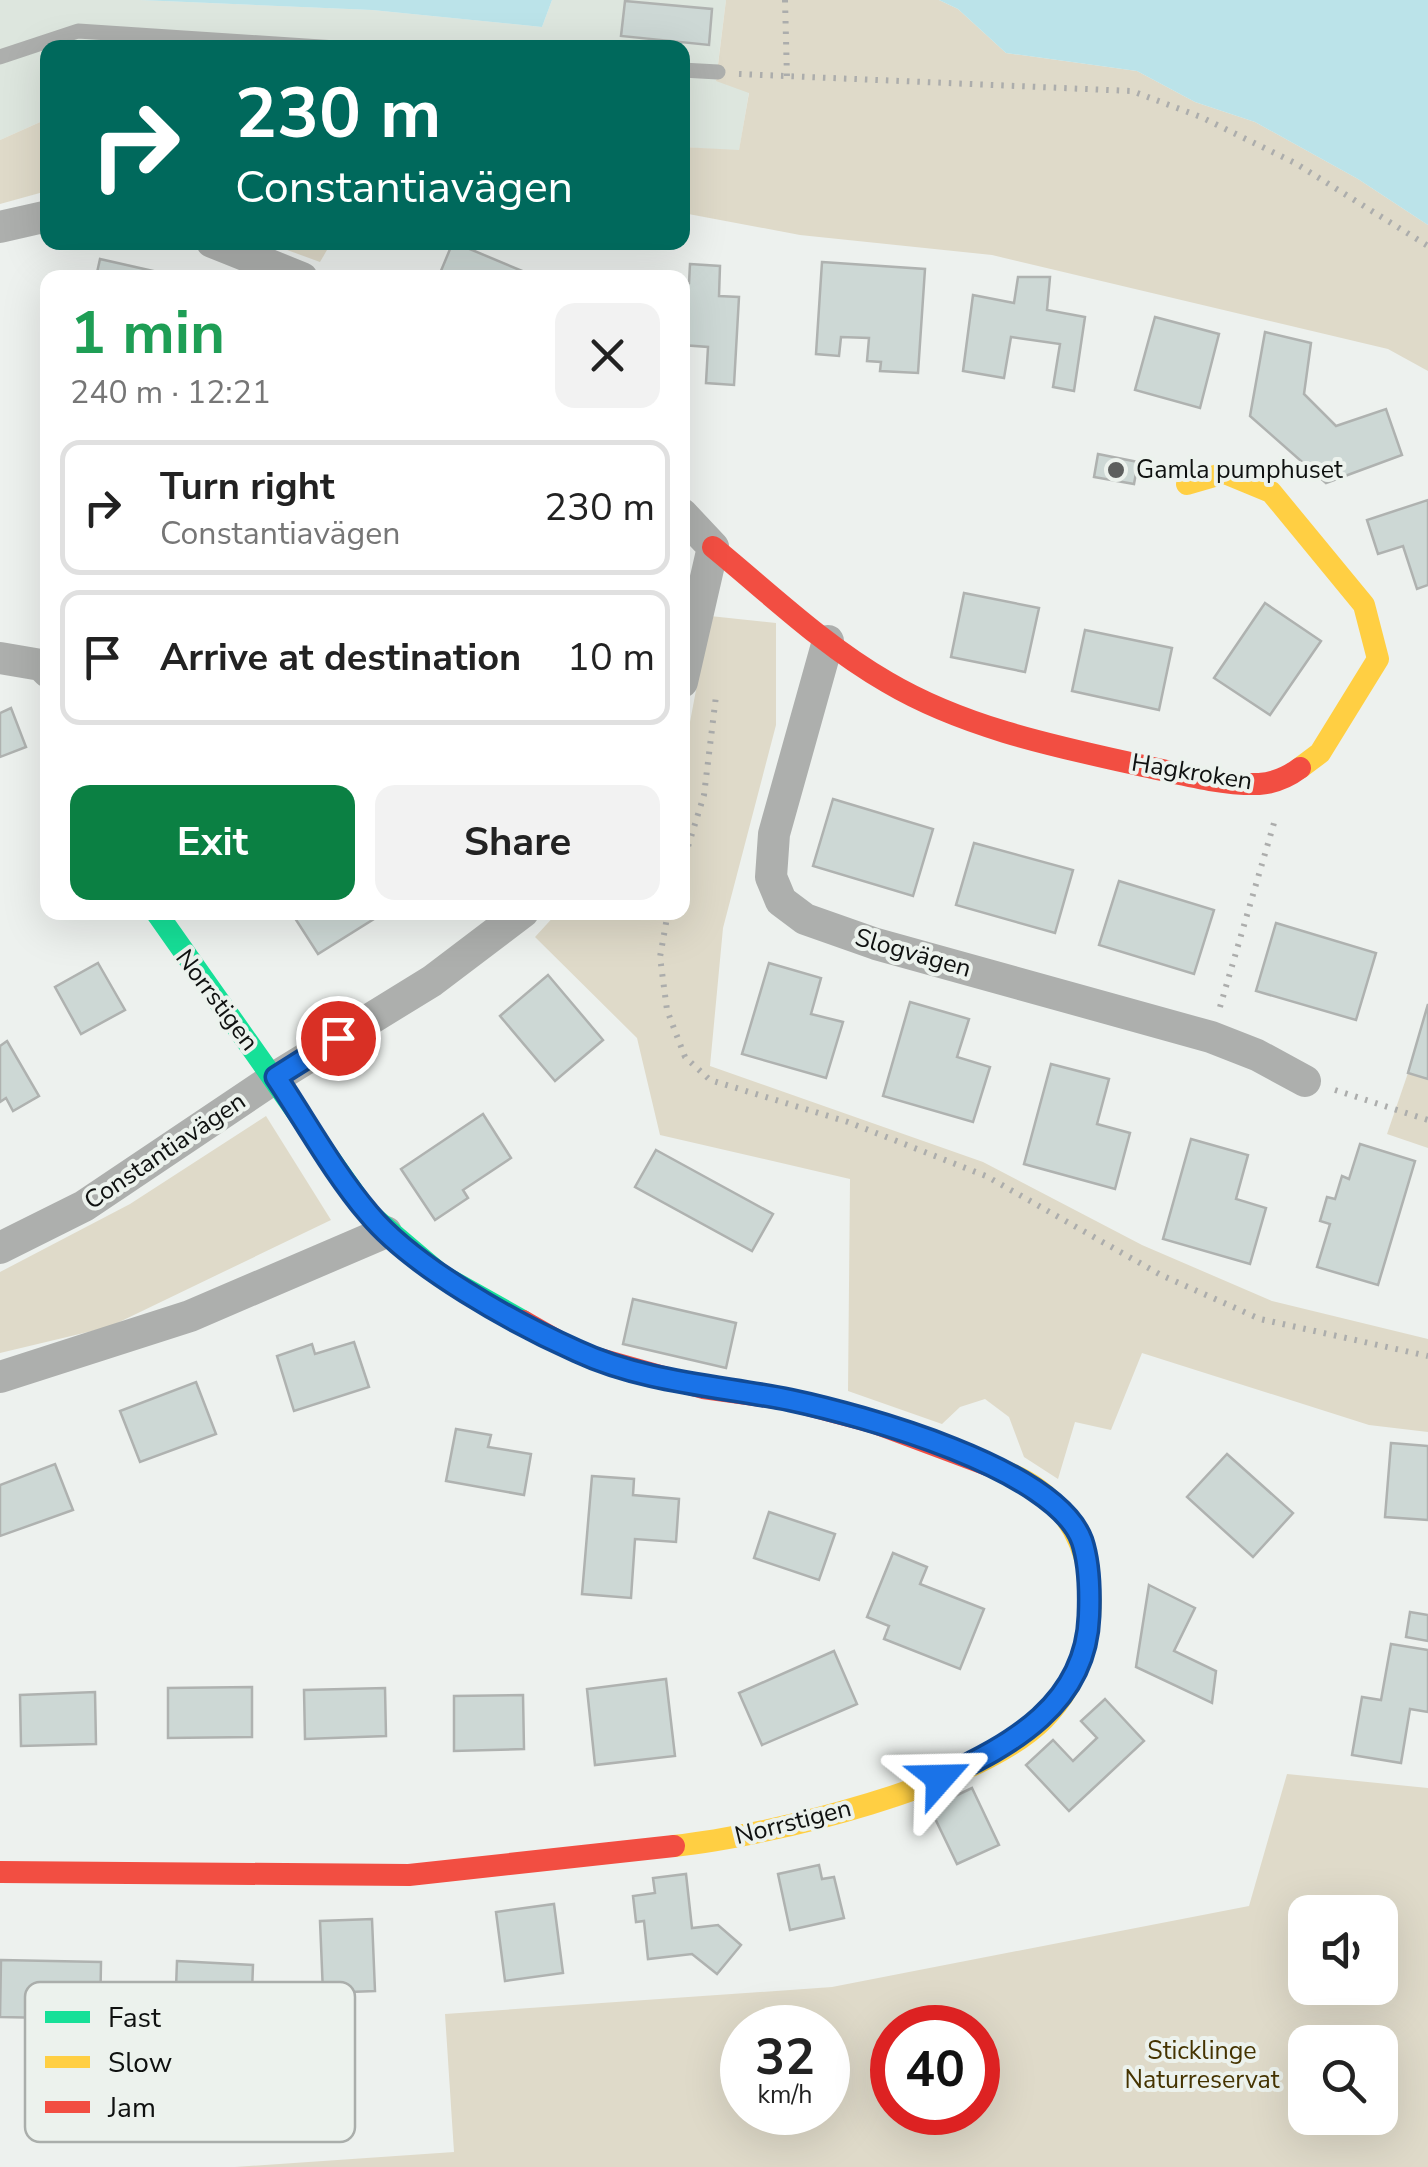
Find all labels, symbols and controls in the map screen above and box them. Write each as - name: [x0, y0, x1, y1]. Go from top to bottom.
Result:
- text: 230 m: [235, 66, 441, 162]
- icon: right: [70, 80, 200, 210]
- text: Constantiavägen: [235, 157, 573, 218]
- text: 1 min: [70, 292, 225, 374]
- button: close: [555, 303, 660, 408]
- text: 240 m · 12:21: [70, 371, 271, 414]
- place label: Gamla pumphuset: [1136, 453, 1343, 487]
- marker: Gamla pumphuset: [1105, 459, 1127, 481]
- text: Turn right: [160, 461, 335, 512]
- icon: right: [75, 480, 130, 535]
- text: 230 m: [544, 482, 655, 533]
- text: Constantiavägen: [160, 512, 400, 555]
- icon: arrive: [75, 630, 130, 685]
- text: Arrive at destination: [160, 632, 521, 683]
- text: 10 m: [567, 632, 655, 683]
- street label: Hagkroken: [1129, 746, 1255, 798]
- button: Exit: [70, 785, 355, 900]
- button: Share: [375, 785, 660, 900]
- street label: Slogvägen: [851, 920, 975, 986]
- street label: Norrstigen: [168, 942, 266, 1058]
- pin: [296, 996, 381, 1081]
- icon: arrive: [311, 1011, 366, 1066]
- street label: Constantiavägen: [78, 1084, 252, 1218]
- position arrow: [888, 1726, 992, 1830]
- street label: Norrstigen: [731, 1791, 855, 1853]
- map controls: [1288, 1895, 1398, 2135]
- button: sound: [1288, 1895, 1398, 2005]
- legend: [25, 1982, 355, 2142]
- text: Fast: [108, 1999, 161, 2037]
- speed limit sign: 40: [870, 2005, 1000, 2135]
- text: 32: [755, 2023, 815, 2092]
- button: search: [1288, 2025, 1398, 2135]
- park label: Sticklinge Naturreservat: [1124, 2034, 1280, 2097]
- text: Slow: [108, 2044, 172, 2082]
- text: km/h: [757, 2078, 813, 2112]
- text: Jam: [107, 2089, 156, 2127]

